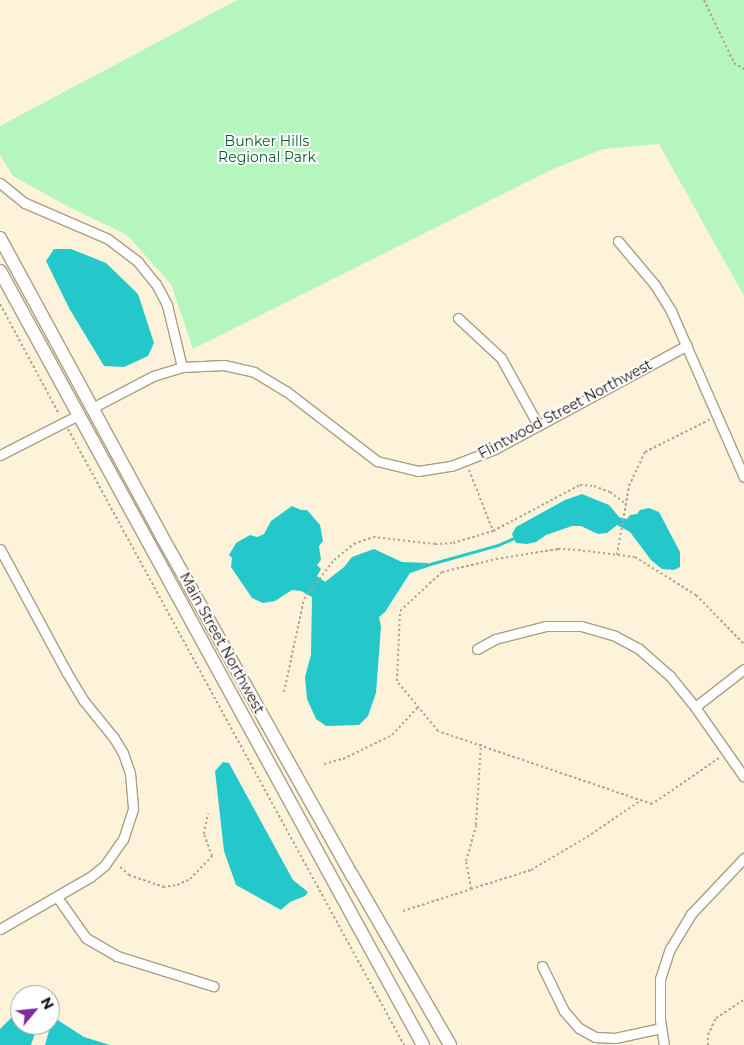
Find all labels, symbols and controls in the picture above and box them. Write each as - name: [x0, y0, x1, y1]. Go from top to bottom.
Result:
- park label: Bunker Hills Regional Park: [218, 133, 316, 166]
- street label: Flintwood Street Northwest: [475, 356, 655, 462]
- street label: Main Street Northwest: [176, 570, 268, 716]
- north arrow: [10, 985, 60, 1035]
- text: N: [37, 994, 58, 1013]

